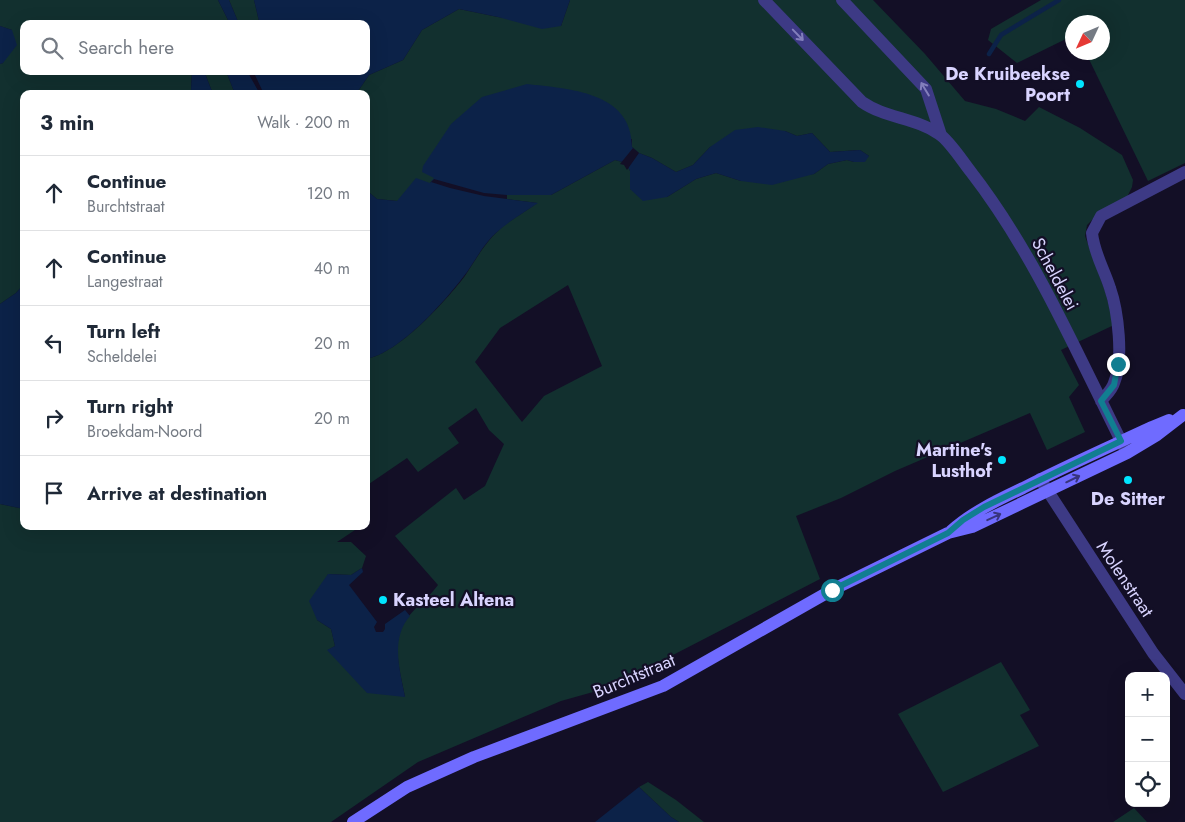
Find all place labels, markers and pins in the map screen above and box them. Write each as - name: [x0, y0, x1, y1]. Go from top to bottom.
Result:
- place label: De Kruibeekse Poort: [945, 61, 1070, 108]
- marker: De Kruibeekse Poort: [1074, 78, 1086, 90]
- place label: Martine's Lusthof: [916, 437, 993, 484]
- marker: Martine's Lusthof: [996, 454, 1008, 466]
- marker: De Sitter: [1122, 474, 1134, 486]
- place label: De Sitter: [1091, 486, 1166, 512]
- place label: Kasteel Altena: [393, 587, 514, 613]
- marker: Kasteel Altena: [377, 594, 389, 606]

